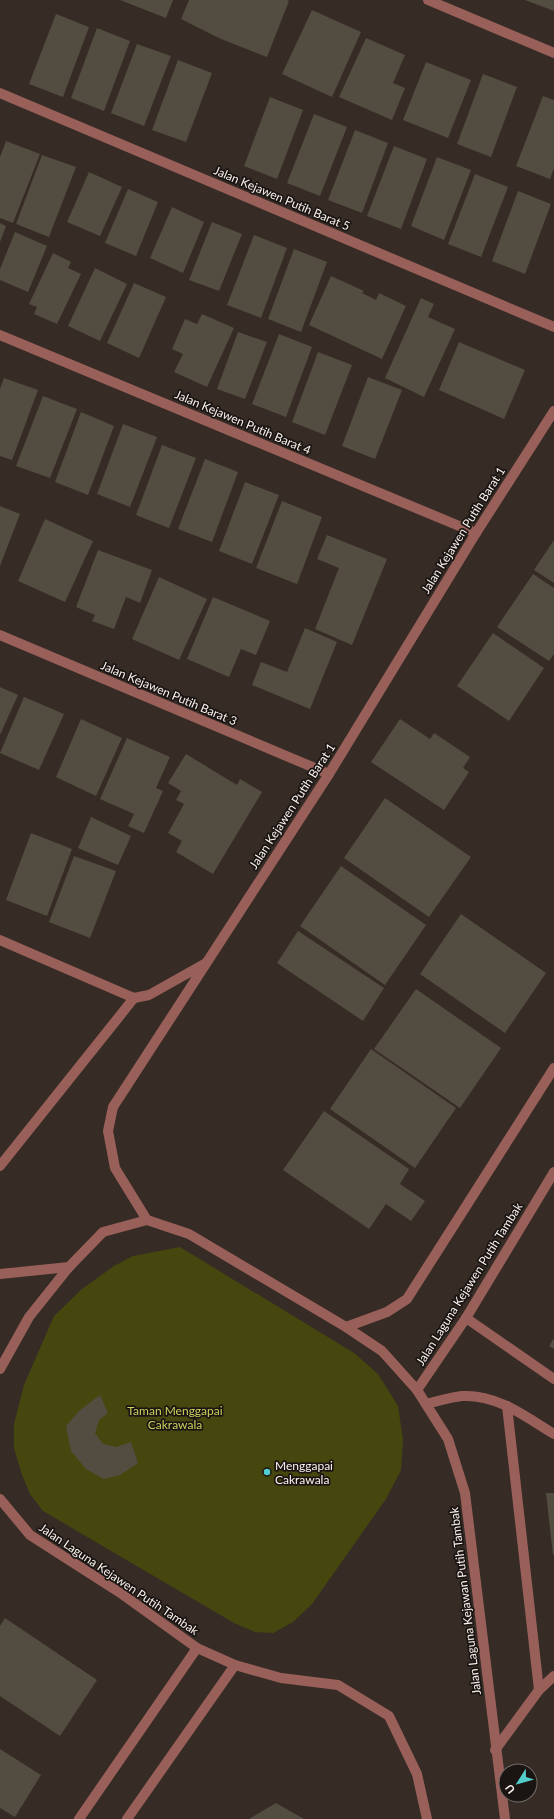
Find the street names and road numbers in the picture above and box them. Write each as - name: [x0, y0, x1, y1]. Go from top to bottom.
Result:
- street label: Jalan Kejawen Putih Barat 5: [212, 162, 352, 234]
- street label: Jalan Kejawen Putih Barat 4: [173, 386, 313, 458]
- street label: Jalan Kejawen Putih Barat 1: [418, 464, 508, 596]
- street label: Jalan Kejawen Putih Barat 3: [99, 657, 239, 729]
- street label: Jalan Kejawen Putih Barat 1: [246, 740, 338, 872]
- street label: Jalan Laguna Kejawen Putih Tambak: [413, 1199, 526, 1368]
- street label: Jalan Laguna Kejawan Putih Tambak: [446, 1505, 484, 1696]
- street label: Jalan Laguna Kejawen Putih Tambak: [36, 1520, 202, 1639]

